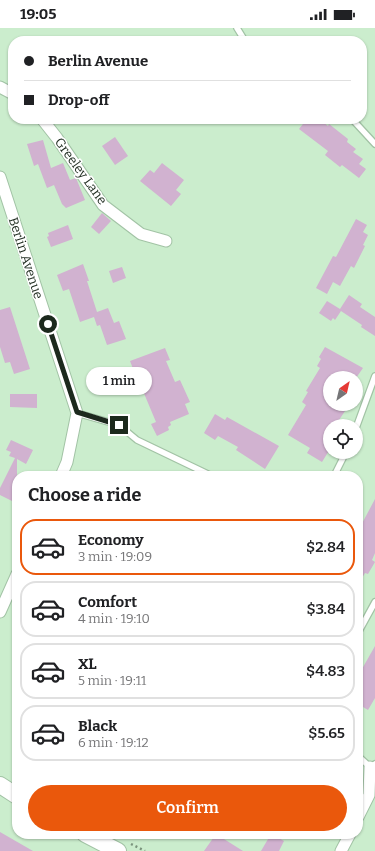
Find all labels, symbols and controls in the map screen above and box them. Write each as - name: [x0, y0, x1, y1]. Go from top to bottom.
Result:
- text: 19:05: [20, 5, 57, 23]
- text: Berlin Avenue: [48, 52, 148, 70]
- text: Drop-off: [48, 91, 109, 109]
- street label: Greeley Lane: [52, 135, 110, 207]
- street label: Berlin Avenue: [6, 215, 46, 301]
- route start: [39, 315, 57, 333]
- callout: 1 min: [86, 367, 152, 395]
- north arrow: [323, 371, 363, 411]
- map controls: [323, 371, 363, 459]
- text: 1 min: [103, 373, 135, 388]
- route end: [110, 416, 128, 434]
- button: locate: [323, 419, 363, 459]
- text: Choose a ride: [28, 484, 141, 506]
- icon: car: [30, 529, 66, 565]
- text: Economy: [78, 531, 144, 549]
- text: $2.84: [306, 538, 345, 556]
- text: 3 min · 19:09: [78, 549, 152, 564]
- icon: car: [30, 591, 66, 627]
- text: Comfort: [78, 593, 137, 611]
- text: $3.84: [306, 600, 345, 618]
- text: 4 min · 19:10: [78, 611, 150, 626]
- icon: car: [30, 653, 66, 689]
- text: XL: [78, 655, 97, 673]
- text: $4.83: [306, 662, 345, 680]
- text: 5 min · 19:11: [78, 673, 146, 688]
- icon: car: [30, 715, 66, 751]
- text: Black: [78, 717, 117, 735]
- text: $5.65: [308, 724, 345, 742]
- text: 6 min · 19:12: [78, 735, 149, 750]
- button: Confirm: [28, 785, 347, 831]

